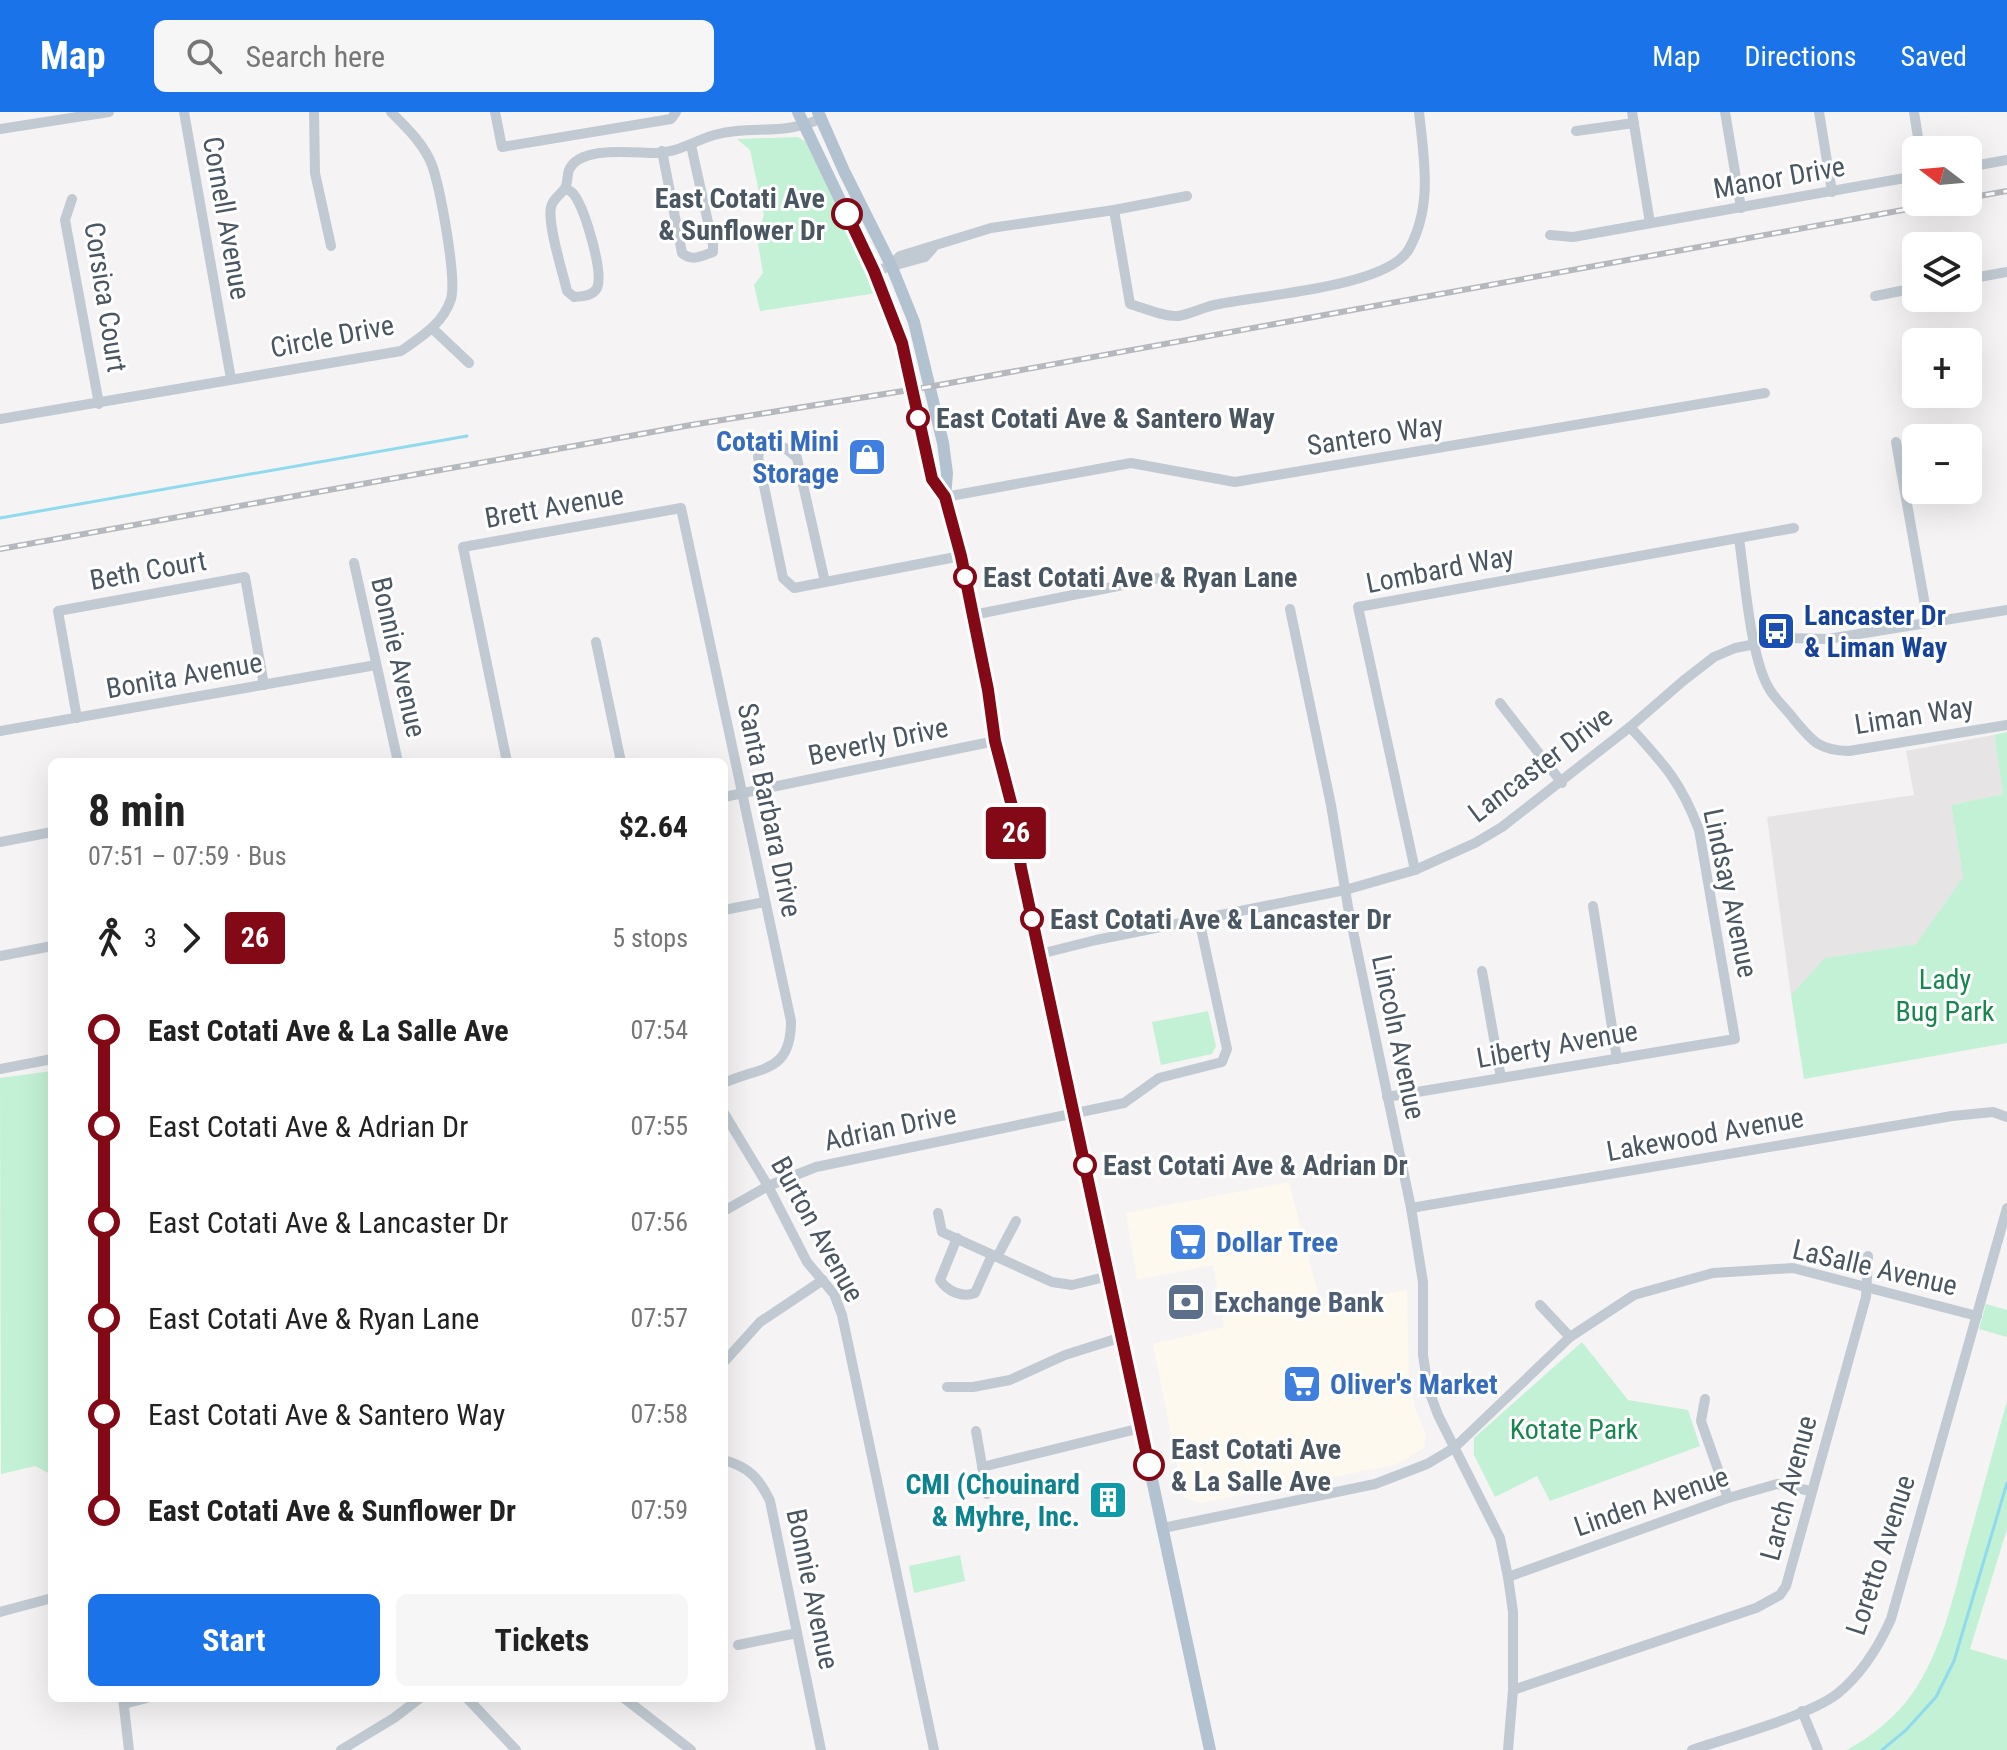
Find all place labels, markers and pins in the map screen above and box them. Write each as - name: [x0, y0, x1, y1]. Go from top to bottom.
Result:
- place label: East Cotati Ave & Sunflower Dr: [655, 182, 825, 247]
- marker: East Cotati Ave & Sunflower Dr: [832, 199, 862, 229]
- place label: East Cotati Ave & Santero Way: [936, 402, 1275, 435]
- marker: East Cotati Ave & Santero Way: [907, 407, 929, 429]
- place label: Cotati Mini Storage: [716, 425, 839, 490]
- shop icon: Cotati Mini Storage: [846, 436, 888, 478]
- place label: East Cotati Ave & Ryan Lane: [983, 561, 1297, 594]
- marker: East Cotati Ave & Ryan Lane: [954, 566, 976, 588]
- place label: Lancaster Dr & Liman Way: [1804, 599, 1948, 664]
- bus stop icon: Lancaster Dr & Liman Way: [1755, 610, 1797, 652]
- place label: East Cotati Ave & Lancaster Dr: [1050, 903, 1391, 936]
- marker: East Cotati Ave & Lancaster Dr: [1021, 908, 1043, 930]
- place label: East Cotati Ave & Adrian Dr: [1103, 1149, 1408, 1182]
- marker: East Cotati Ave & Adrian Dr: [1074, 1154, 1096, 1176]
- supermarket icon: Dollar Tree: [1167, 1221, 1209, 1263]
- place label: Dollar Tree: [1216, 1226, 1338, 1259]
- bank icon: Exchange Bank: [1165, 1281, 1207, 1323]
- place label: Exchange Bank: [1214, 1286, 1384, 1319]
- supermarket icon: Oliver's Market: [1281, 1363, 1323, 1405]
- place label: Oliver's Market: [1330, 1368, 1498, 1401]
- place label: East Cotati Ave & La Salle Ave: [1171, 1433, 1341, 1498]
- marker: East Cotati Ave & La Salle Ave: [1134, 1450, 1164, 1480]
- place label: CMI (Chouinard & Myhre, Inc.: [905, 1468, 1080, 1533]
- building icon: CMI (Chouinard & Myhre, Inc.: [1087, 1479, 1129, 1521]

